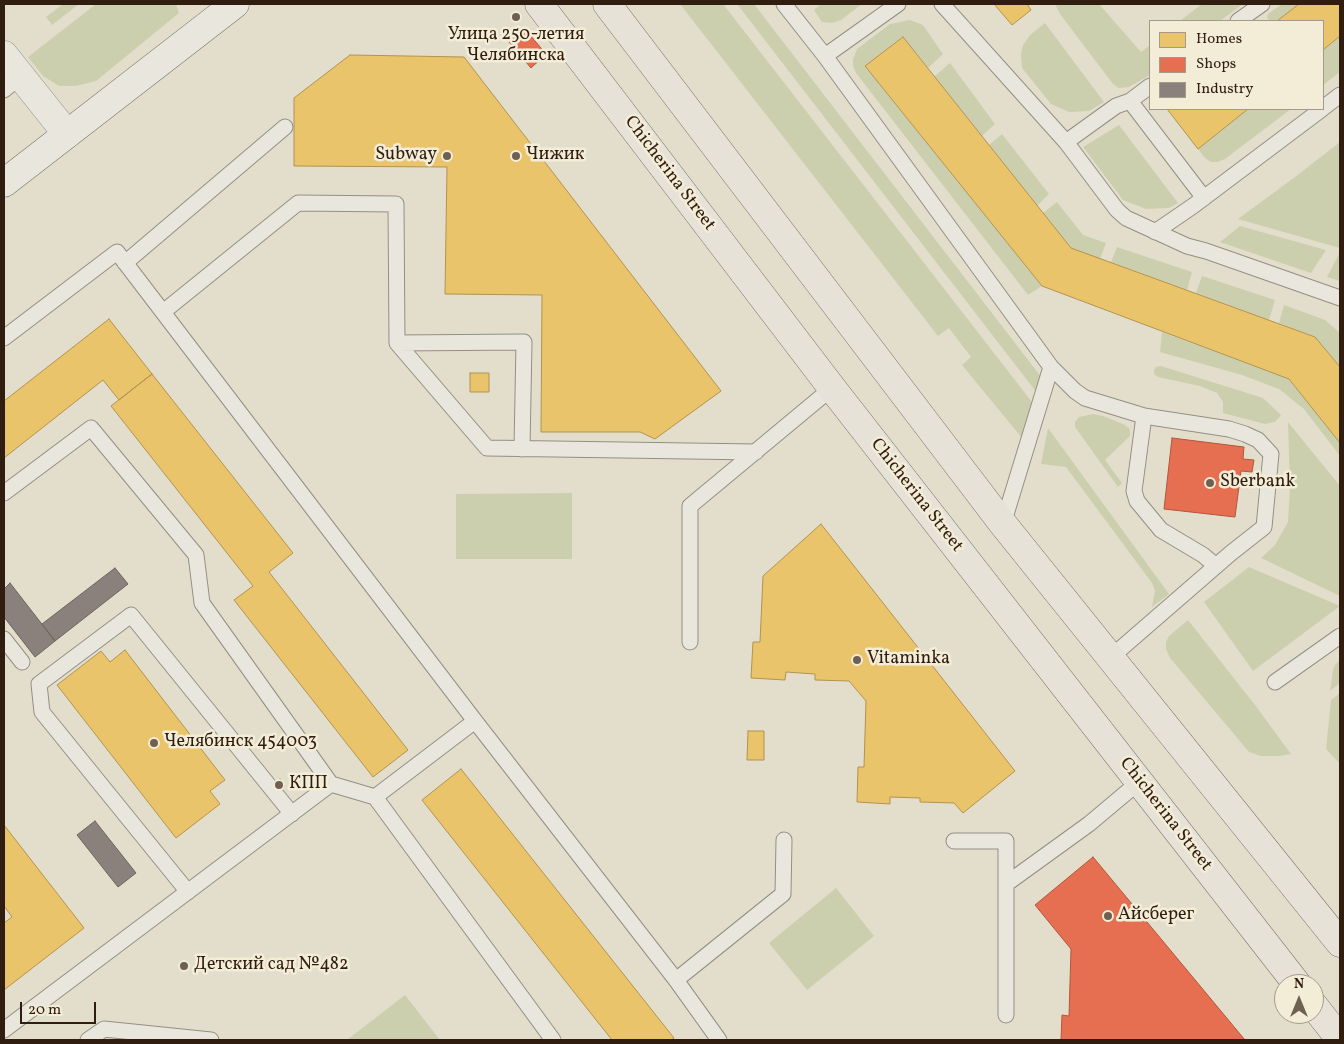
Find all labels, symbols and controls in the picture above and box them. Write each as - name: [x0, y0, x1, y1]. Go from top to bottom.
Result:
- marker: Улица 250-летия Челябинска: [510, 11, 522, 23]
- legend: [1149, 20, 1324, 110]
- place label: Улица 250-летия Челябинска: [448, 25, 584, 68]
- text: Homes: [1196, 29, 1242, 50]
- text: Shops: [1196, 54, 1236, 75]
- text: Industry: [1196, 79, 1253, 100]
- street label: Chicherina Street: [619, 112, 719, 236]
- place label: Subway: [375, 145, 437, 167]
- place label: Чижик: [526, 145, 584, 167]
- marker: Subway: [441, 150, 453, 162]
- marker: Чижик: [510, 150, 522, 162]
- street label: Chicherina Street: [865, 435, 967, 557]
- place label: Sberbank: [1220, 472, 1295, 494]
- marker: Sberbank: [1204, 477, 1216, 489]
- place label: Vitaminka: [867, 649, 950, 671]
- marker: Vitaminka: [851, 654, 863, 666]
- place label: Челябинск 454003: [164, 732, 317, 754]
- marker: Челябинск 454003: [148, 737, 160, 749]
- street label: Chicherina Street: [1114, 754, 1216, 876]
- place label: КПП: [289, 774, 328, 796]
- marker: КПП: [273, 779, 285, 791]
- place label: Айсберег: [1118, 905, 1194, 927]
- marker: Айсберег: [1102, 910, 1114, 922]
- place label: Детский сад №482: [194, 955, 349, 977]
- marker: Детский сад №482: [178, 960, 190, 972]
- north arrow: [1274, 974, 1324, 1024]
- text: N: [1294, 975, 1304, 994]
- scale bar: [22, 992, 99, 1024]
- text: 20 m: [28, 1000, 61, 1021]

